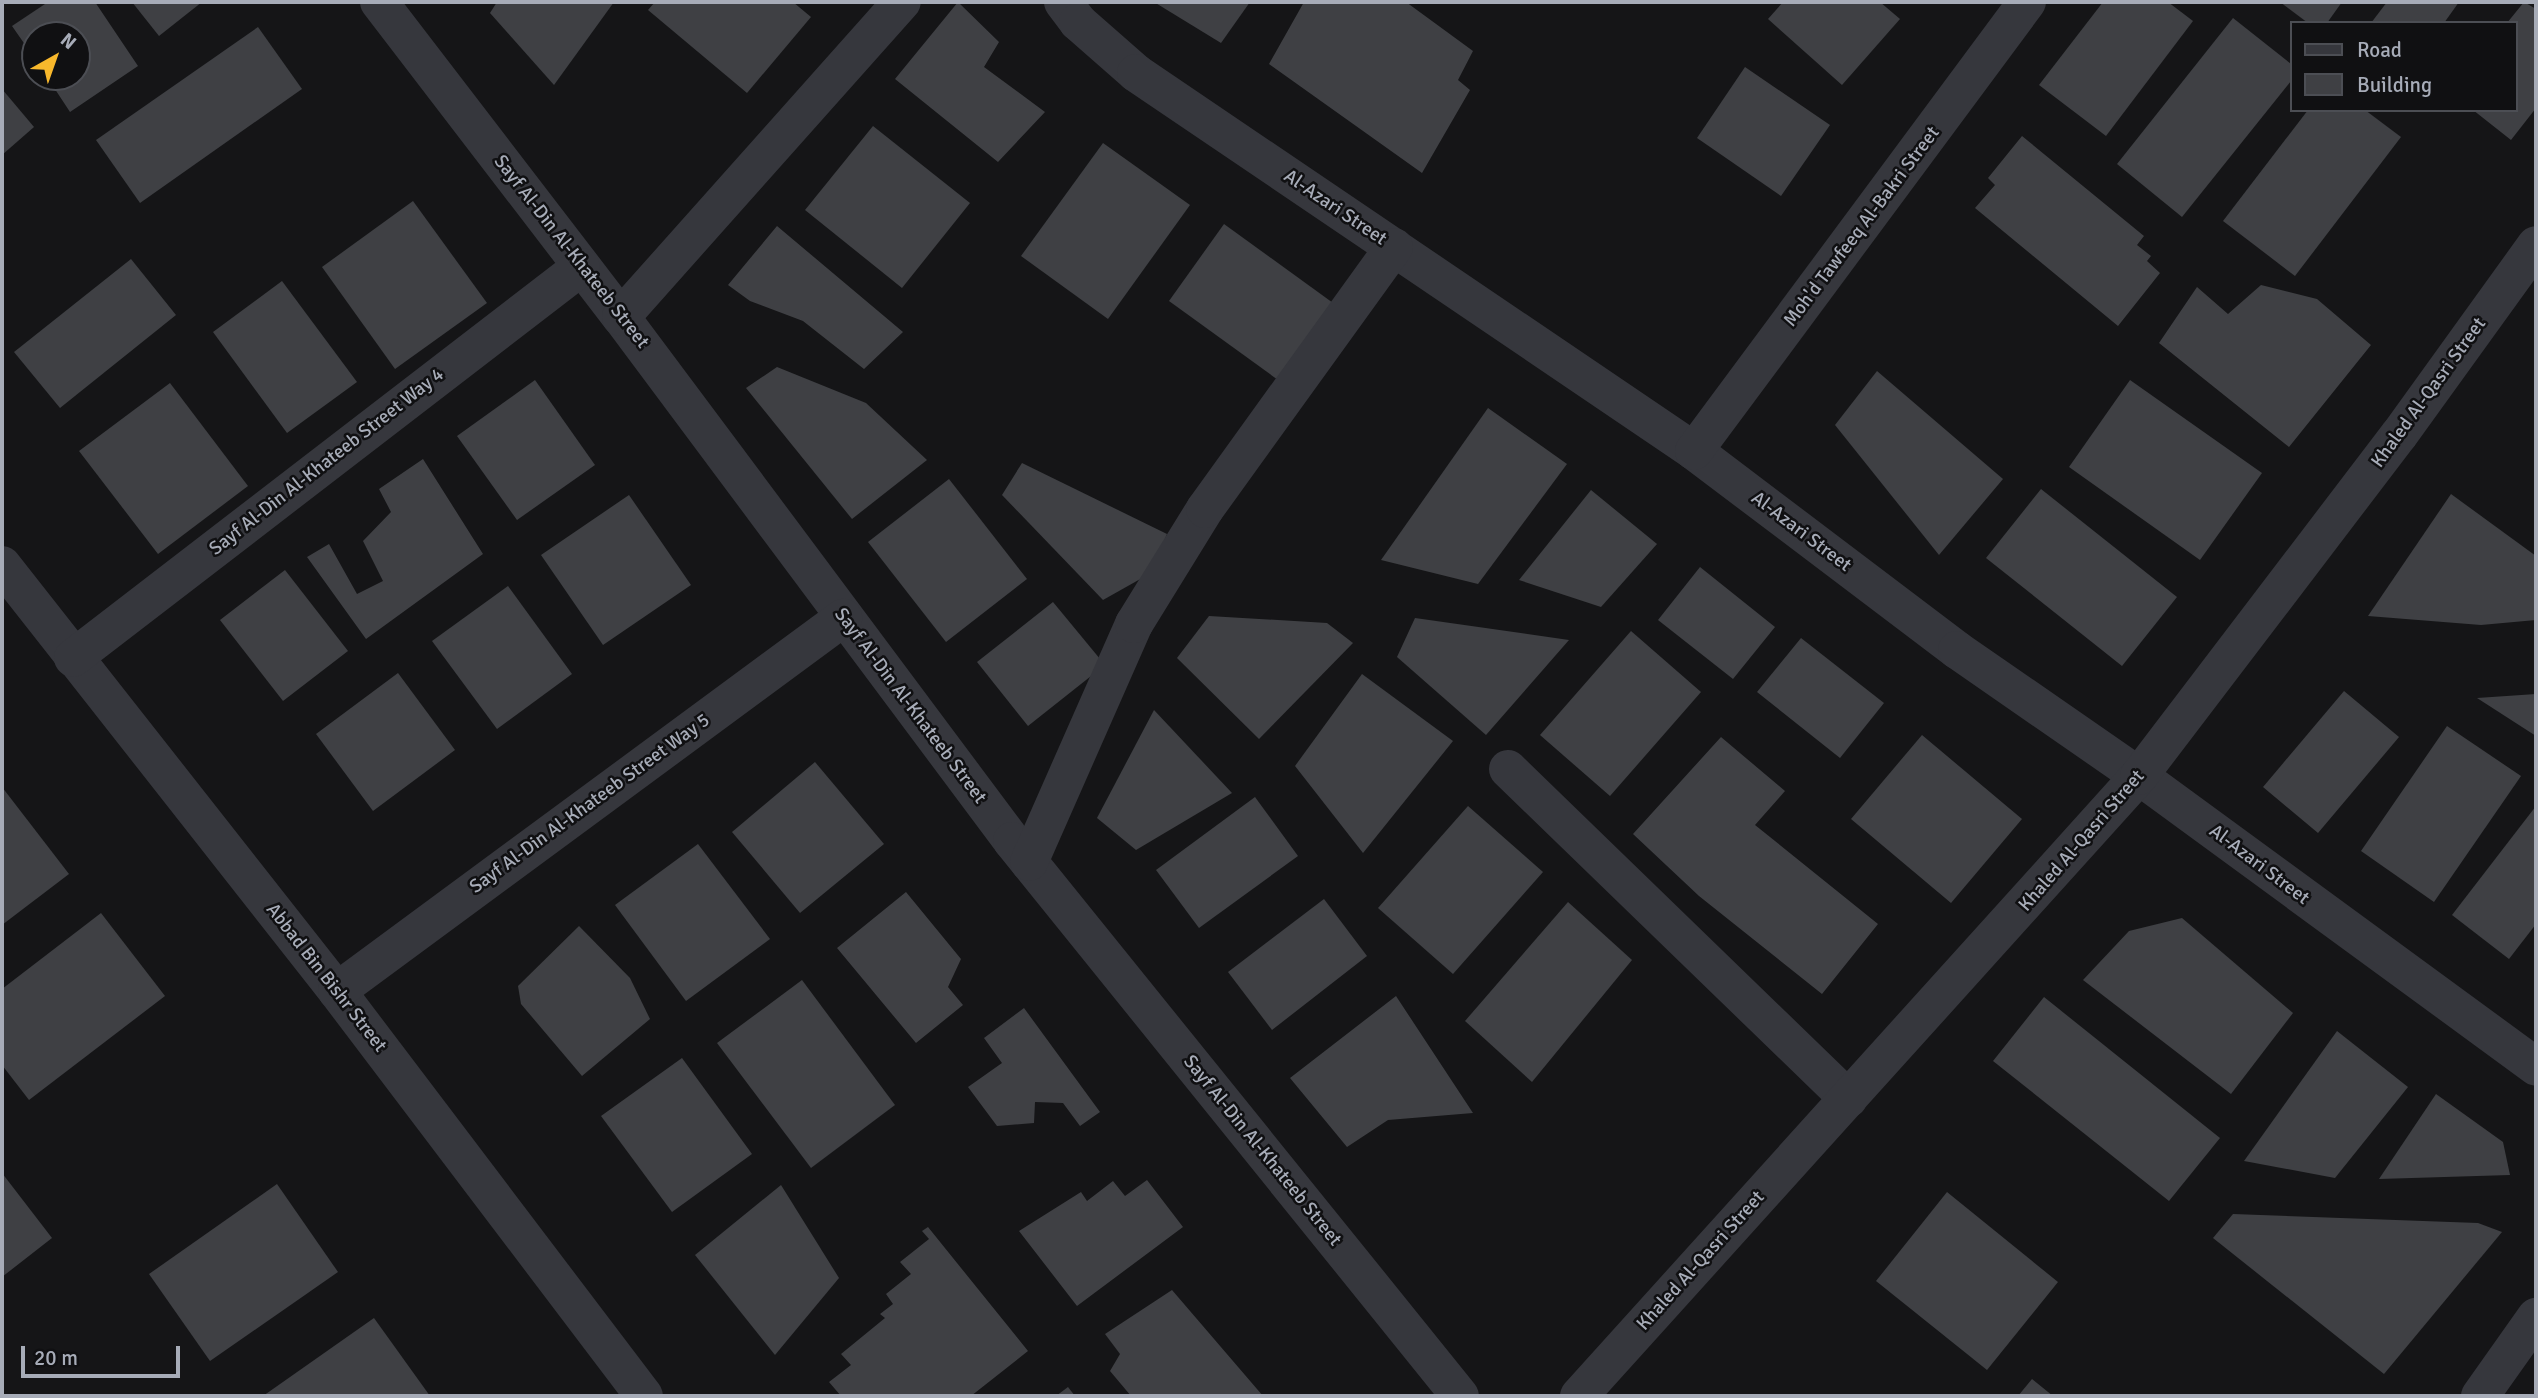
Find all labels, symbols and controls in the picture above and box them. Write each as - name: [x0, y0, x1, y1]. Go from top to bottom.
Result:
- north arrow: [21, 21, 91, 91]
- legend: [2290, 21, 2517, 112]
- text: N: [55, 28, 81, 55]
- text: Road: [2357, 37, 2402, 63]
- text: Building: [2357, 72, 2432, 98]
- street label: Moh'd Tawfeeq Al-Bakri Street: [1779, 122, 1945, 332]
- street label: Sayf Al-Din Al-Khateeb Street: [488, 151, 654, 353]
- street label: Al-Azari Street: [1279, 165, 1391, 251]
- street label: Khaled Al-Qasri Street: [2367, 313, 2491, 473]
- street label: Sayf Al-Din Al-Khateeb Street Way 4: [205, 363, 449, 561]
- street label: Al-Azari Street: [1746, 487, 1856, 577]
- street label: Sayf Al-Din Al-Khateeb Street: [829, 604, 991, 808]
- street label: Sayf Al-Din Al-Khateeb Street Way 5: [465, 709, 715, 899]
- street label: Khaled Al-Qasri Street: [2014, 766, 2150, 916]
- street label: Al-Azari Street: [2204, 820, 2314, 910]
- street label: Abbad Bin Bishr Street: [261, 899, 391, 1057]
- street label: Sayf Al-Din Al-Khateeb Street: [1178, 1051, 1346, 1251]
- street label: Khaled Al-Qasri Street: [1632, 1186, 1770, 1336]
- scale bar: [24, 1332, 184, 1376]
- text: 20 m: [34, 1345, 78, 1371]

